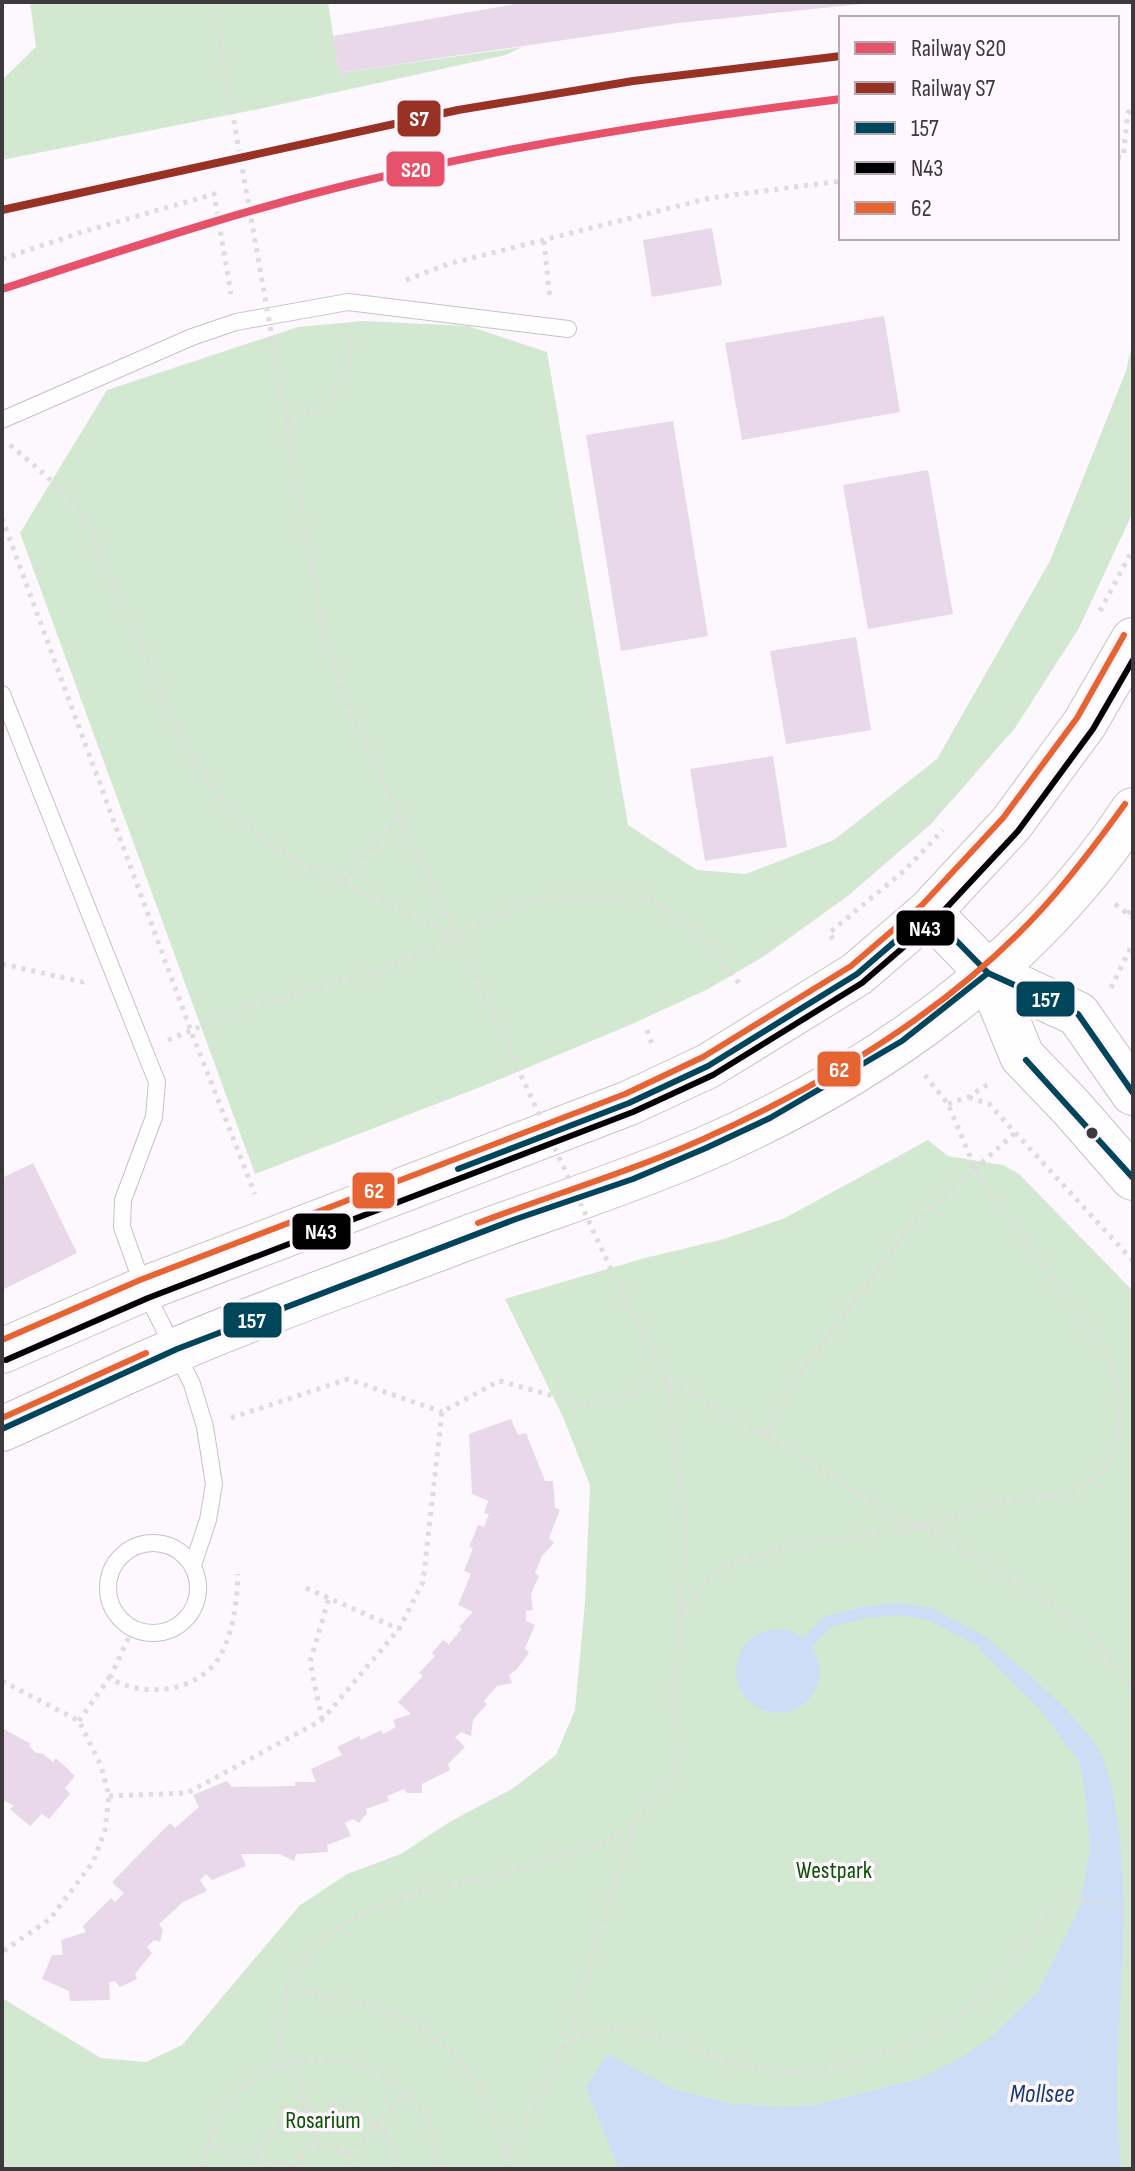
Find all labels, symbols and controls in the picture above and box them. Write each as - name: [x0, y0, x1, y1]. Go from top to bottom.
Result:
- legend: [839, 16, 1119, 240]
- text: Railway S20: [911, 34, 1006, 63]
- text: Railway S7: [911, 74, 996, 103]
- line badge: S7: [396, 99, 442, 138]
- text: S7: [409, 106, 429, 133]
- text: 157: [911, 114, 939, 143]
- line badge: S20: [385, 150, 446, 188]
- text: N43: [911, 154, 943, 183]
- text: S20: [401, 157, 431, 184]
- text: 62: [911, 194, 932, 223]
- line badge: N43: [895, 909, 956, 947]
- text: N43: [909, 916, 941, 943]
- line badge: 157: [1015, 980, 1076, 1018]
- text: 157: [1032, 987, 1060, 1014]
- line badge: 62: [816, 1050, 862, 1088]
- text: 62: [829, 1057, 849, 1084]
- unlabelled marker: [1084, 1125, 1100, 1141]
- line badge: 62: [351, 1171, 396, 1210]
- text: 62: [364, 1178, 384, 1205]
- line badge: N43: [291, 1212, 352, 1251]
- text: N43: [305, 1219, 337, 1246]
- line badge: 157: [222, 1301, 283, 1339]
- text: 157: [238, 1308, 266, 1335]
- park label: Westpark: [796, 1856, 872, 1885]
- water label: Mollsee: [1010, 2079, 1074, 2110]
- park label: Rosarium: [285, 2106, 361, 2135]

